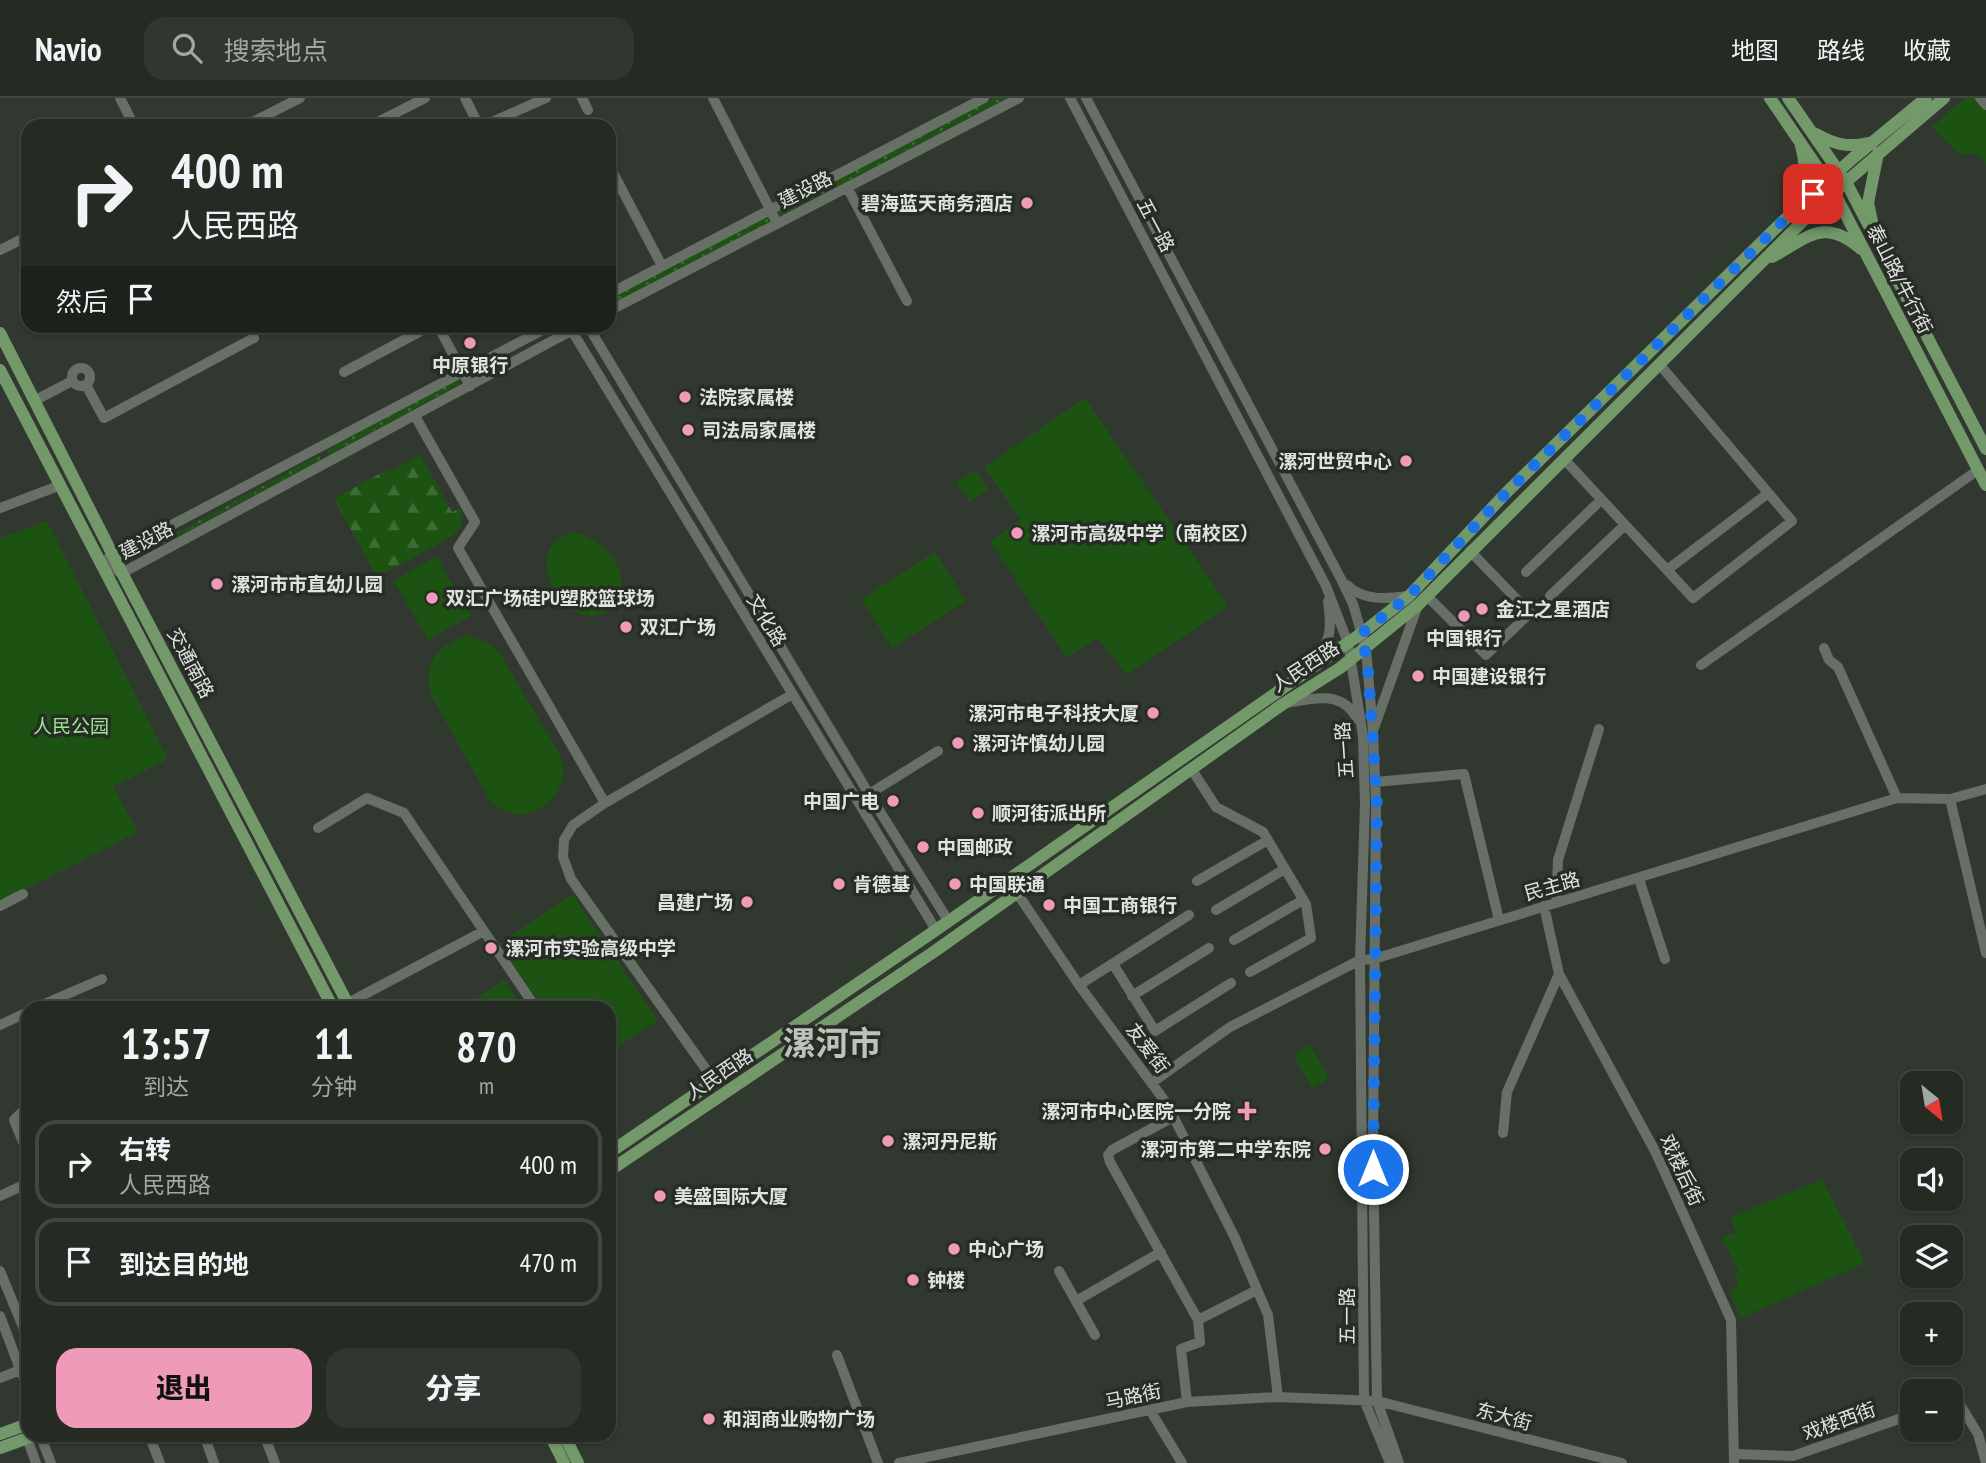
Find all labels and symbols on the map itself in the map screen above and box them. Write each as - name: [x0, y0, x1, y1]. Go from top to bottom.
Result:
- pin: [1783, 164, 1843, 224]
- street label: 建设路: [774, 165, 836, 213]
- place label: 碧海蓝天商务酒店: [861, 191, 1013, 215]
- street label: 五一路: [1132, 194, 1180, 256]
- marker: 碧海蓝天商务酒店: [1019, 195, 1035, 211]
- street label: 泰山路/牛行街: [1862, 220, 1938, 338]
- marker: 中原银行: [462, 335, 478, 351]
- place label: 中原银行: [432, 353, 508, 377]
- place label: 法院家属楼: [699, 385, 794, 409]
- marker: 法院家属楼: [677, 389, 693, 405]
- place label: 司法局家属楼: [702, 418, 816, 442]
- marker: 司法局家属楼: [680, 422, 696, 438]
- place label: 漯河世贸中心: [1278, 449, 1392, 473]
- marker: 漯河世贸中心: [1398, 453, 1414, 469]
- street label: 建设路: [115, 516, 177, 564]
- place label: 漯河市高级中学（南校区）: [1031, 521, 1259, 545]
- marker: 漯河市高级中学（南校区）: [1009, 525, 1025, 541]
- place label: 漯河市市直幼儿园: [231, 572, 383, 596]
- marker: 漯河市市直幼儿园: [209, 576, 225, 592]
- place label: 双汇广场硅PU塑胶篮球场: [446, 586, 655, 610]
- street label: 文化路: [742, 589, 792, 651]
- marker: 双汇广场硅PU塑胶篮球场: [424, 590, 440, 606]
- place label: 金江之星酒店: [1496, 597, 1610, 621]
- marker: 金江之星酒店: [1474, 601, 1490, 617]
- marker: 中国银行: [1456, 608, 1472, 624]
- place label: 双汇广场: [640, 615, 716, 639]
- marker: 双汇广场: [618, 619, 634, 635]
- street label: 交通南路: [163, 624, 219, 702]
- place label: 中国银行: [1426, 626, 1502, 650]
- street label: 人民西路: [1267, 635, 1343, 697]
- place label: 中国建设银行: [1432, 664, 1546, 688]
- marker: 中国建设银行: [1410, 668, 1426, 684]
- place label: 漯河市电子科技大厦: [968, 701, 1139, 725]
- marker: 漯河市电子科技大厦: [1145, 705, 1161, 721]
- park label: 人民公园: [33, 714, 109, 738]
- street label: 五一路: [1330, 721, 1358, 779]
- place label: 漯河许慎幼儿园: [972, 731, 1105, 755]
- marker: 漯河许慎幼儿园: [950, 735, 966, 751]
- place label: 中国广电: [803, 789, 879, 813]
- marker: 中国广电: [885, 793, 901, 809]
- place label: 顺河街派出所: [992, 801, 1106, 825]
- marker: 顺河街派出所: [970, 805, 986, 821]
- place label: 中国邮政: [937, 835, 1013, 859]
- marker: 中国邮政: [915, 839, 931, 855]
- street label: 民主路: [1521, 867, 1583, 905]
- place label: 肯德基: [853, 872, 911, 896]
- place label: 中国联通: [969, 872, 1045, 896]
- marker: 肯德基: [831, 876, 847, 892]
- marker: 中国联通: [947, 876, 963, 892]
- place label: 昌建广场: [657, 890, 733, 914]
- place label: 中国工商银行: [1063, 893, 1177, 917]
- marker: 昌建广场: [739, 894, 755, 910]
- marker: 中国工商银行: [1041, 897, 1057, 913]
- place label: 漯河市实验高级中学: [505, 936, 676, 960]
- marker: 漯河市实验高级中学: [483, 940, 499, 956]
- street label: 友爱街: [1121, 1018, 1175, 1078]
- district label: 漯河市: [783, 1021, 882, 1064]
- street label: 人民西路: [681, 1043, 757, 1105]
- north arrow: [1900, 1071, 1964, 1134]
- place label: 漯河市中心医院一分院: [1041, 1099, 1231, 1123]
- marker: 漯河市中心医院一分院: [1237, 1101, 1257, 1121]
- place label: 漯河丹尼斯: [902, 1129, 997, 1153]
- street label: 戏楼后街: [1655, 1130, 1709, 1210]
- position arrow: [1336, 1132, 1410, 1206]
- marker: 漯河丹尼斯: [880, 1133, 896, 1149]
- place label: 漯河市第二中学东院: [1140, 1137, 1311, 1161]
- marker: 漯河市第二中学东院: [1317, 1141, 1333, 1157]
- place label: 美盛国际大厦: [674, 1184, 788, 1208]
- marker: 美盛国际大厦: [652, 1188, 668, 1204]
- place label: 中心广场: [968, 1237, 1044, 1261]
- marker: 中心广场: [946, 1241, 962, 1257]
- place label: 钟楼: [927, 1268, 965, 1292]
- marker: 钟楼: [905, 1272, 921, 1288]
- street label: 五一路: [1335, 1287, 1359, 1345]
- street label: 马路街: [1103, 1378, 1163, 1414]
- street label: 东大街: [1473, 1397, 1535, 1435]
- street label: 戏楼西街: [1799, 1397, 1879, 1445]
- place label: 和润商业购物广场: [723, 1407, 875, 1431]
- marker: 和润商业购物广场: [701, 1411, 717, 1427]

